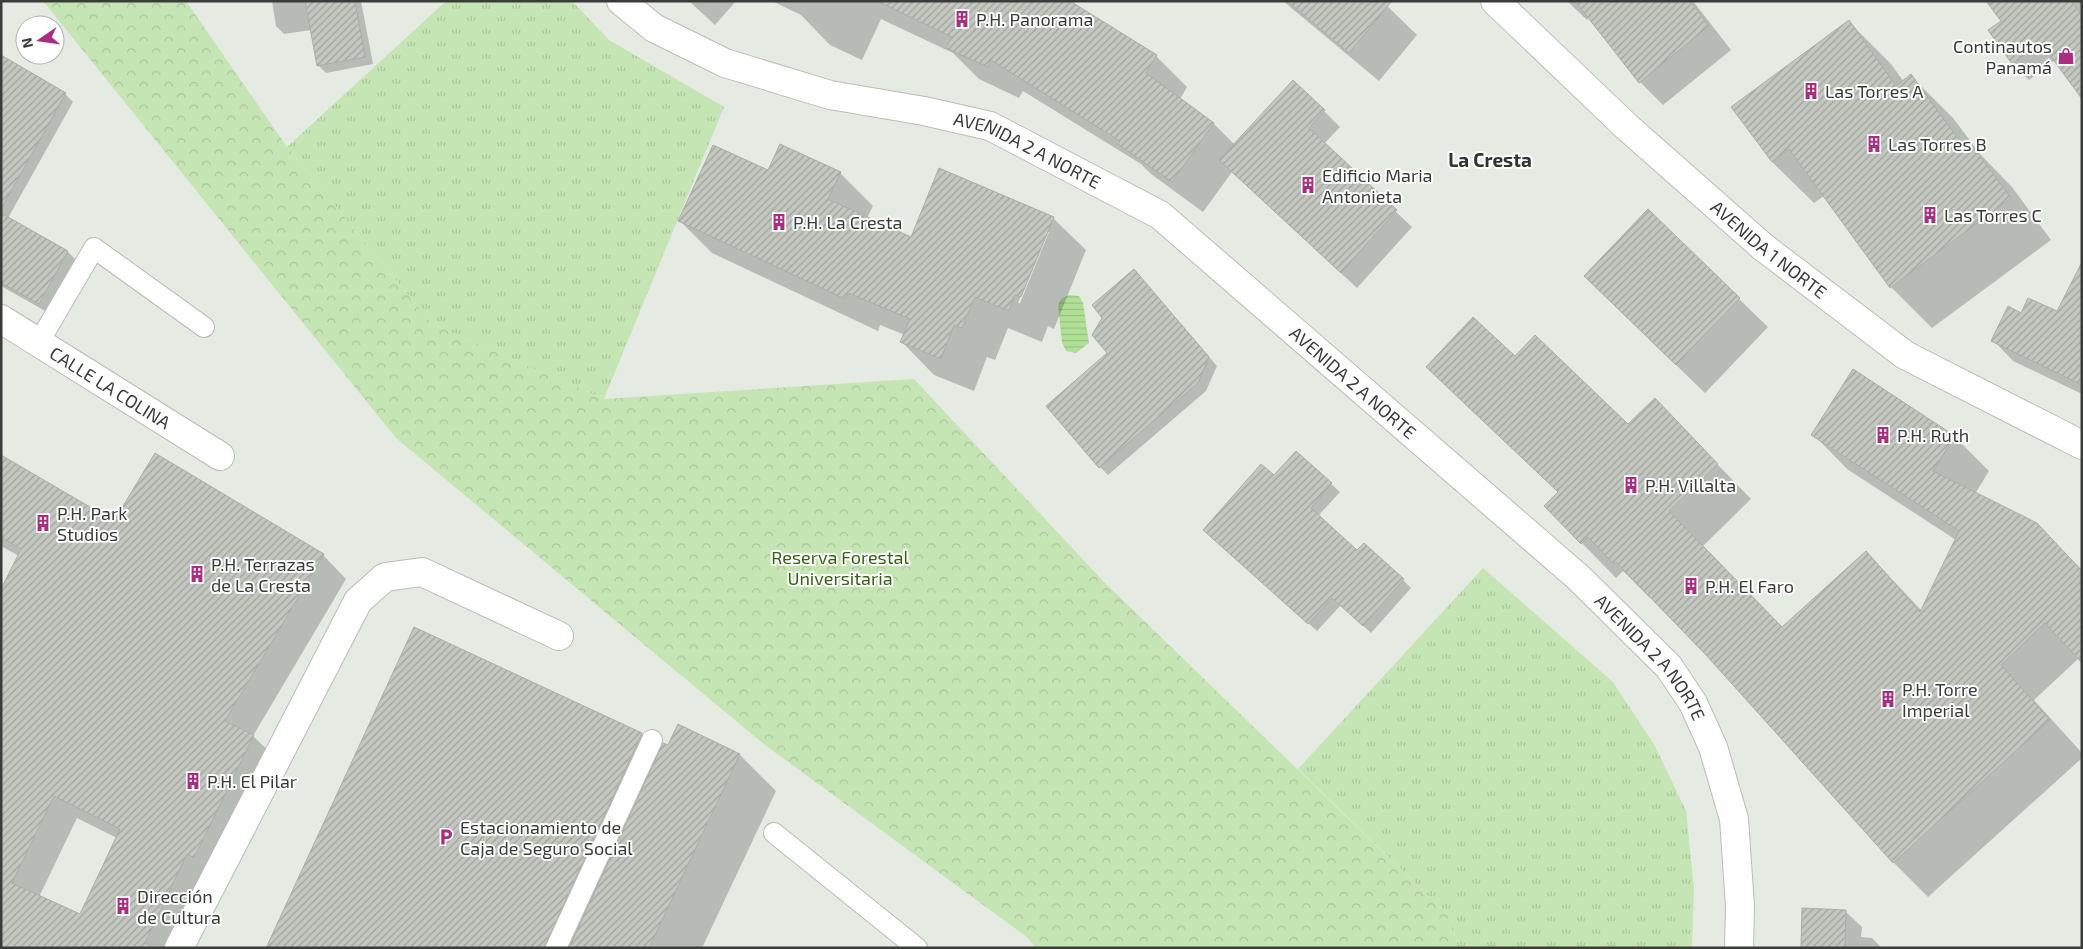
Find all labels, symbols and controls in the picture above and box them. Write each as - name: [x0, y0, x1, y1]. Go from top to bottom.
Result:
- place label: P.H. Panorama: [976, 8, 1093, 30]
- building icon: P.H. Panorama: [952, 9, 972, 29]
- north arrow: [15, 15, 65, 65]
- place label: Continautos Panamá: [1953, 35, 2052, 78]
- text: N: [17, 36, 36, 50]
- shop icon: Continautos Panamá: [2056, 46, 2076, 66]
- place label: Las Torres A: [1825, 80, 1924, 102]
- building icon: Las Torres A: [1801, 81, 1821, 101]
- street label: AVENIDA 2 A NORTE: [952, 107, 1105, 193]
- place label: Las Torres B: [1888, 133, 1987, 155]
- building icon: Las Torres B: [1864, 134, 1884, 154]
- district label: La Cresta: [1448, 148, 1532, 171]
- place label: Edificio Maria Antonieta: [1322, 164, 1433, 207]
- building icon: Edificio Maria Antonieta: [1298, 175, 1318, 195]
- street label: AVENIDA 1 NORTE: [1707, 195, 1832, 303]
- place label: Las Torres C: [1944, 204, 2042, 226]
- building icon: Las Torres C: [1920, 205, 1940, 225]
- place label: P.H. La Cresta: [793, 211, 902, 233]
- building icon: P.H. La Cresta: [769, 212, 789, 232]
- street label: AVENIDA 2 A NORTE: [1285, 321, 1421, 443]
- street label: CALLE LA COLINA: [46, 341, 175, 434]
- place label: P.H. Ruth: [1897, 424, 1969, 446]
- building icon: P.H. Ruth: [1873, 425, 1893, 445]
- place label: P.H. Villalta: [1645, 474, 1736, 496]
- building icon: P.H. Villalta: [1621, 475, 1641, 495]
- place label: P.H. Park Studios: [57, 502, 127, 545]
- building icon: P.H. Park Studios: [33, 513, 53, 533]
- park label: Reserva Forestal Universitaria: [771, 546, 909, 589]
- place label: P.H. Terrazas de La Cresta: [211, 553, 315, 596]
- building icon: P.H. Terrazas de La Cresta: [187, 564, 207, 584]
- place label: P.H. El Faro: [1705, 575, 1794, 597]
- building icon: P.H. El Faro: [1681, 576, 1701, 596]
- street label: AVENIDA 2 A NORTE: [1590, 589, 1710, 724]
- place label: P.H. Torre Imperial: [1902, 678, 1978, 721]
- building icon: P.H. Torre Imperial: [1878, 689, 1898, 709]
- place label: P.H. El Pilar: [207, 770, 297, 792]
- building icon: P.H. El Pilar: [183, 771, 203, 791]
- place label: Estacionamiento de Caja de Seguro Social: [460, 816, 633, 859]
- parking icon: Estacionamiento de Caja de Seguro Social: [436, 827, 456, 847]
- place label: Dirección de Cultura: [137, 885, 221, 928]
- building icon: Dirección de Cultura: [113, 896, 133, 916]

